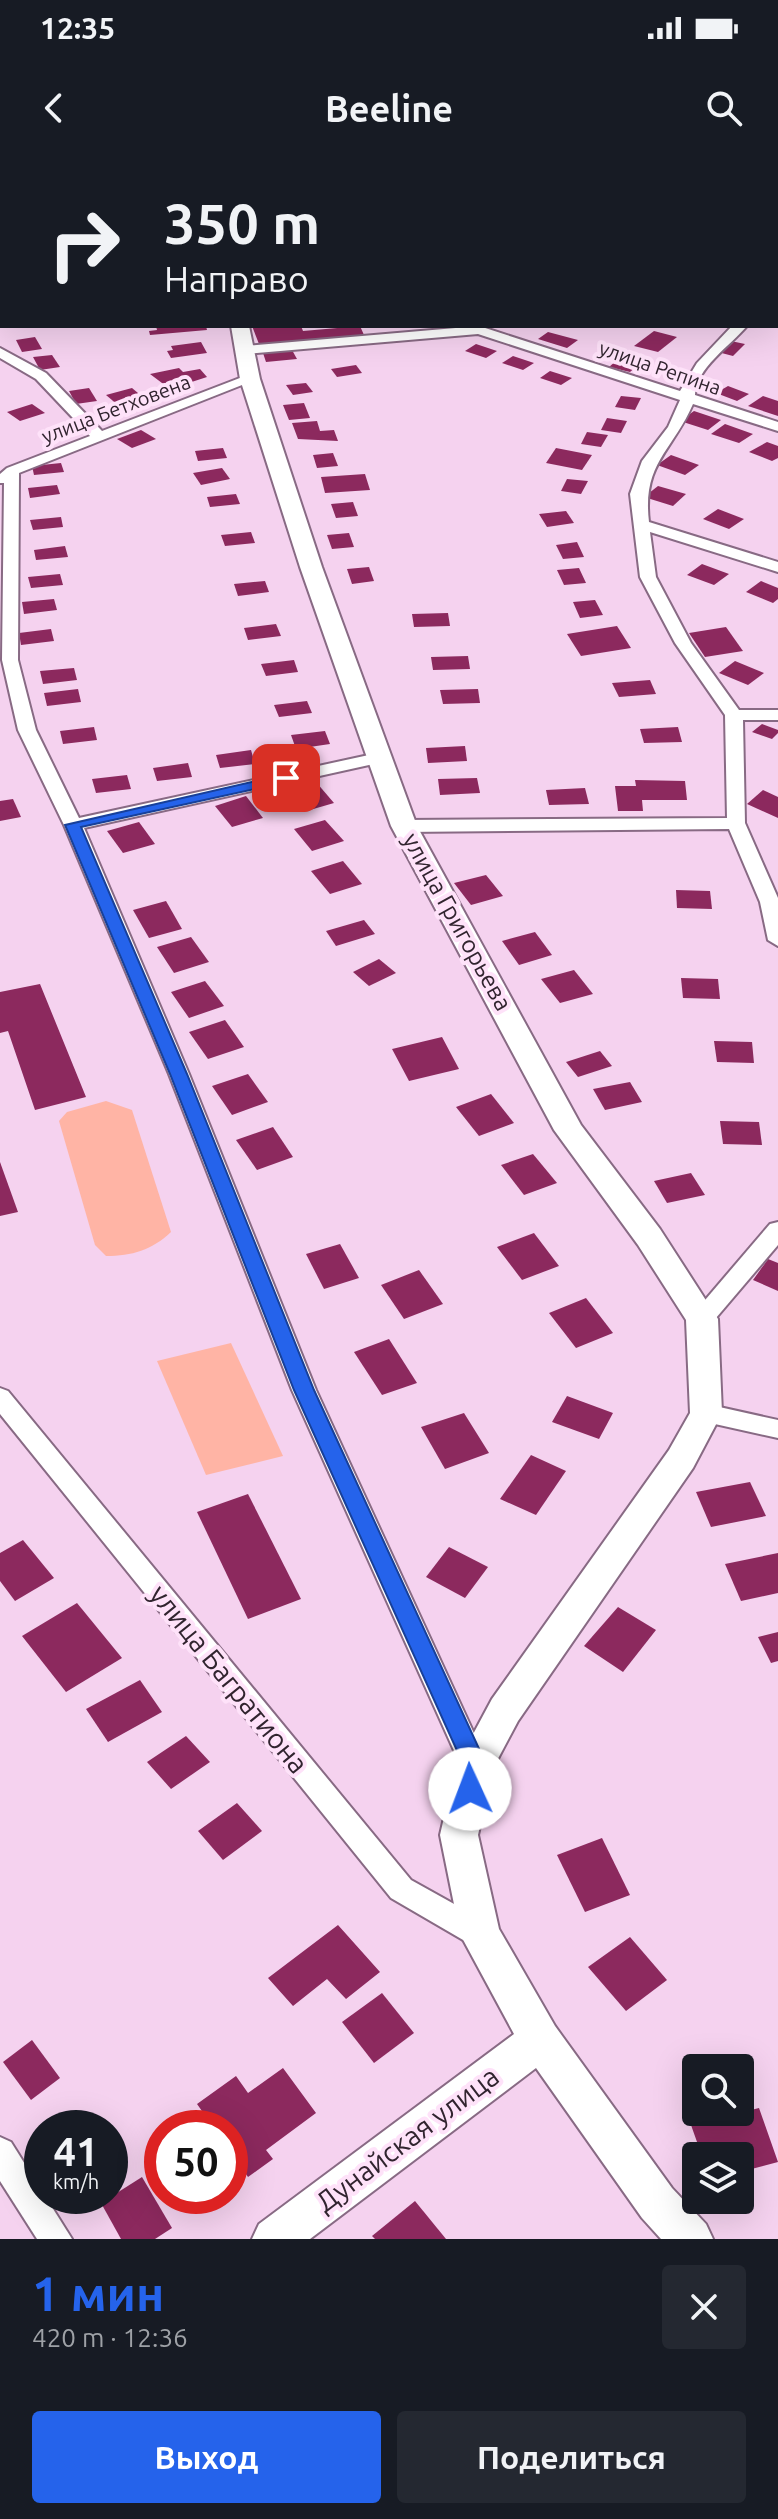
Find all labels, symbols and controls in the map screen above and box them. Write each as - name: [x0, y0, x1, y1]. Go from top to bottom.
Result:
- text: 12:35: [40, 11, 115, 45]
- icon: back: [32, 86, 76, 130]
- icon: search: [702, 86, 746, 130]
- text: Beeline: [325, 88, 453, 129]
- icon: right: [32, 192, 136, 296]
- text: 350 m: [164, 192, 320, 255]
- text: Направо: [164, 258, 309, 299]
- street label: улица Репина: [596, 336, 724, 399]
- street label: улица Бетховена: [38, 370, 193, 447]
- pin: [252, 744, 320, 812]
- icon: arrive: [264, 756, 308, 800]
- street label: улица Григорьева: [398, 828, 517, 1015]
- street label: улица Багратиона: [144, 1578, 315, 1779]
- position arrow: [428, 1747, 512, 1831]
- map controls: [682, 2054, 754, 2214]
- button: search: [682, 2054, 754, 2126]
- street label: Дунайская улица: [309, 2060, 504, 2217]
- speed limit sign: 50: [144, 2110, 248, 2214]
- text: 41: [53, 2129, 99, 2174]
- button: layers: [682, 2142, 754, 2214]
- text: km/h: [53, 2170, 99, 2193]
- button: close: [662, 2265, 746, 2349]
- text: 1 мин: [32, 2266, 164, 2320]
- text: 420 m · 12:36: [32, 2323, 188, 2352]
- button: Выход: [32, 2411, 381, 2503]
- button: Поделиться: [397, 2411, 746, 2503]

